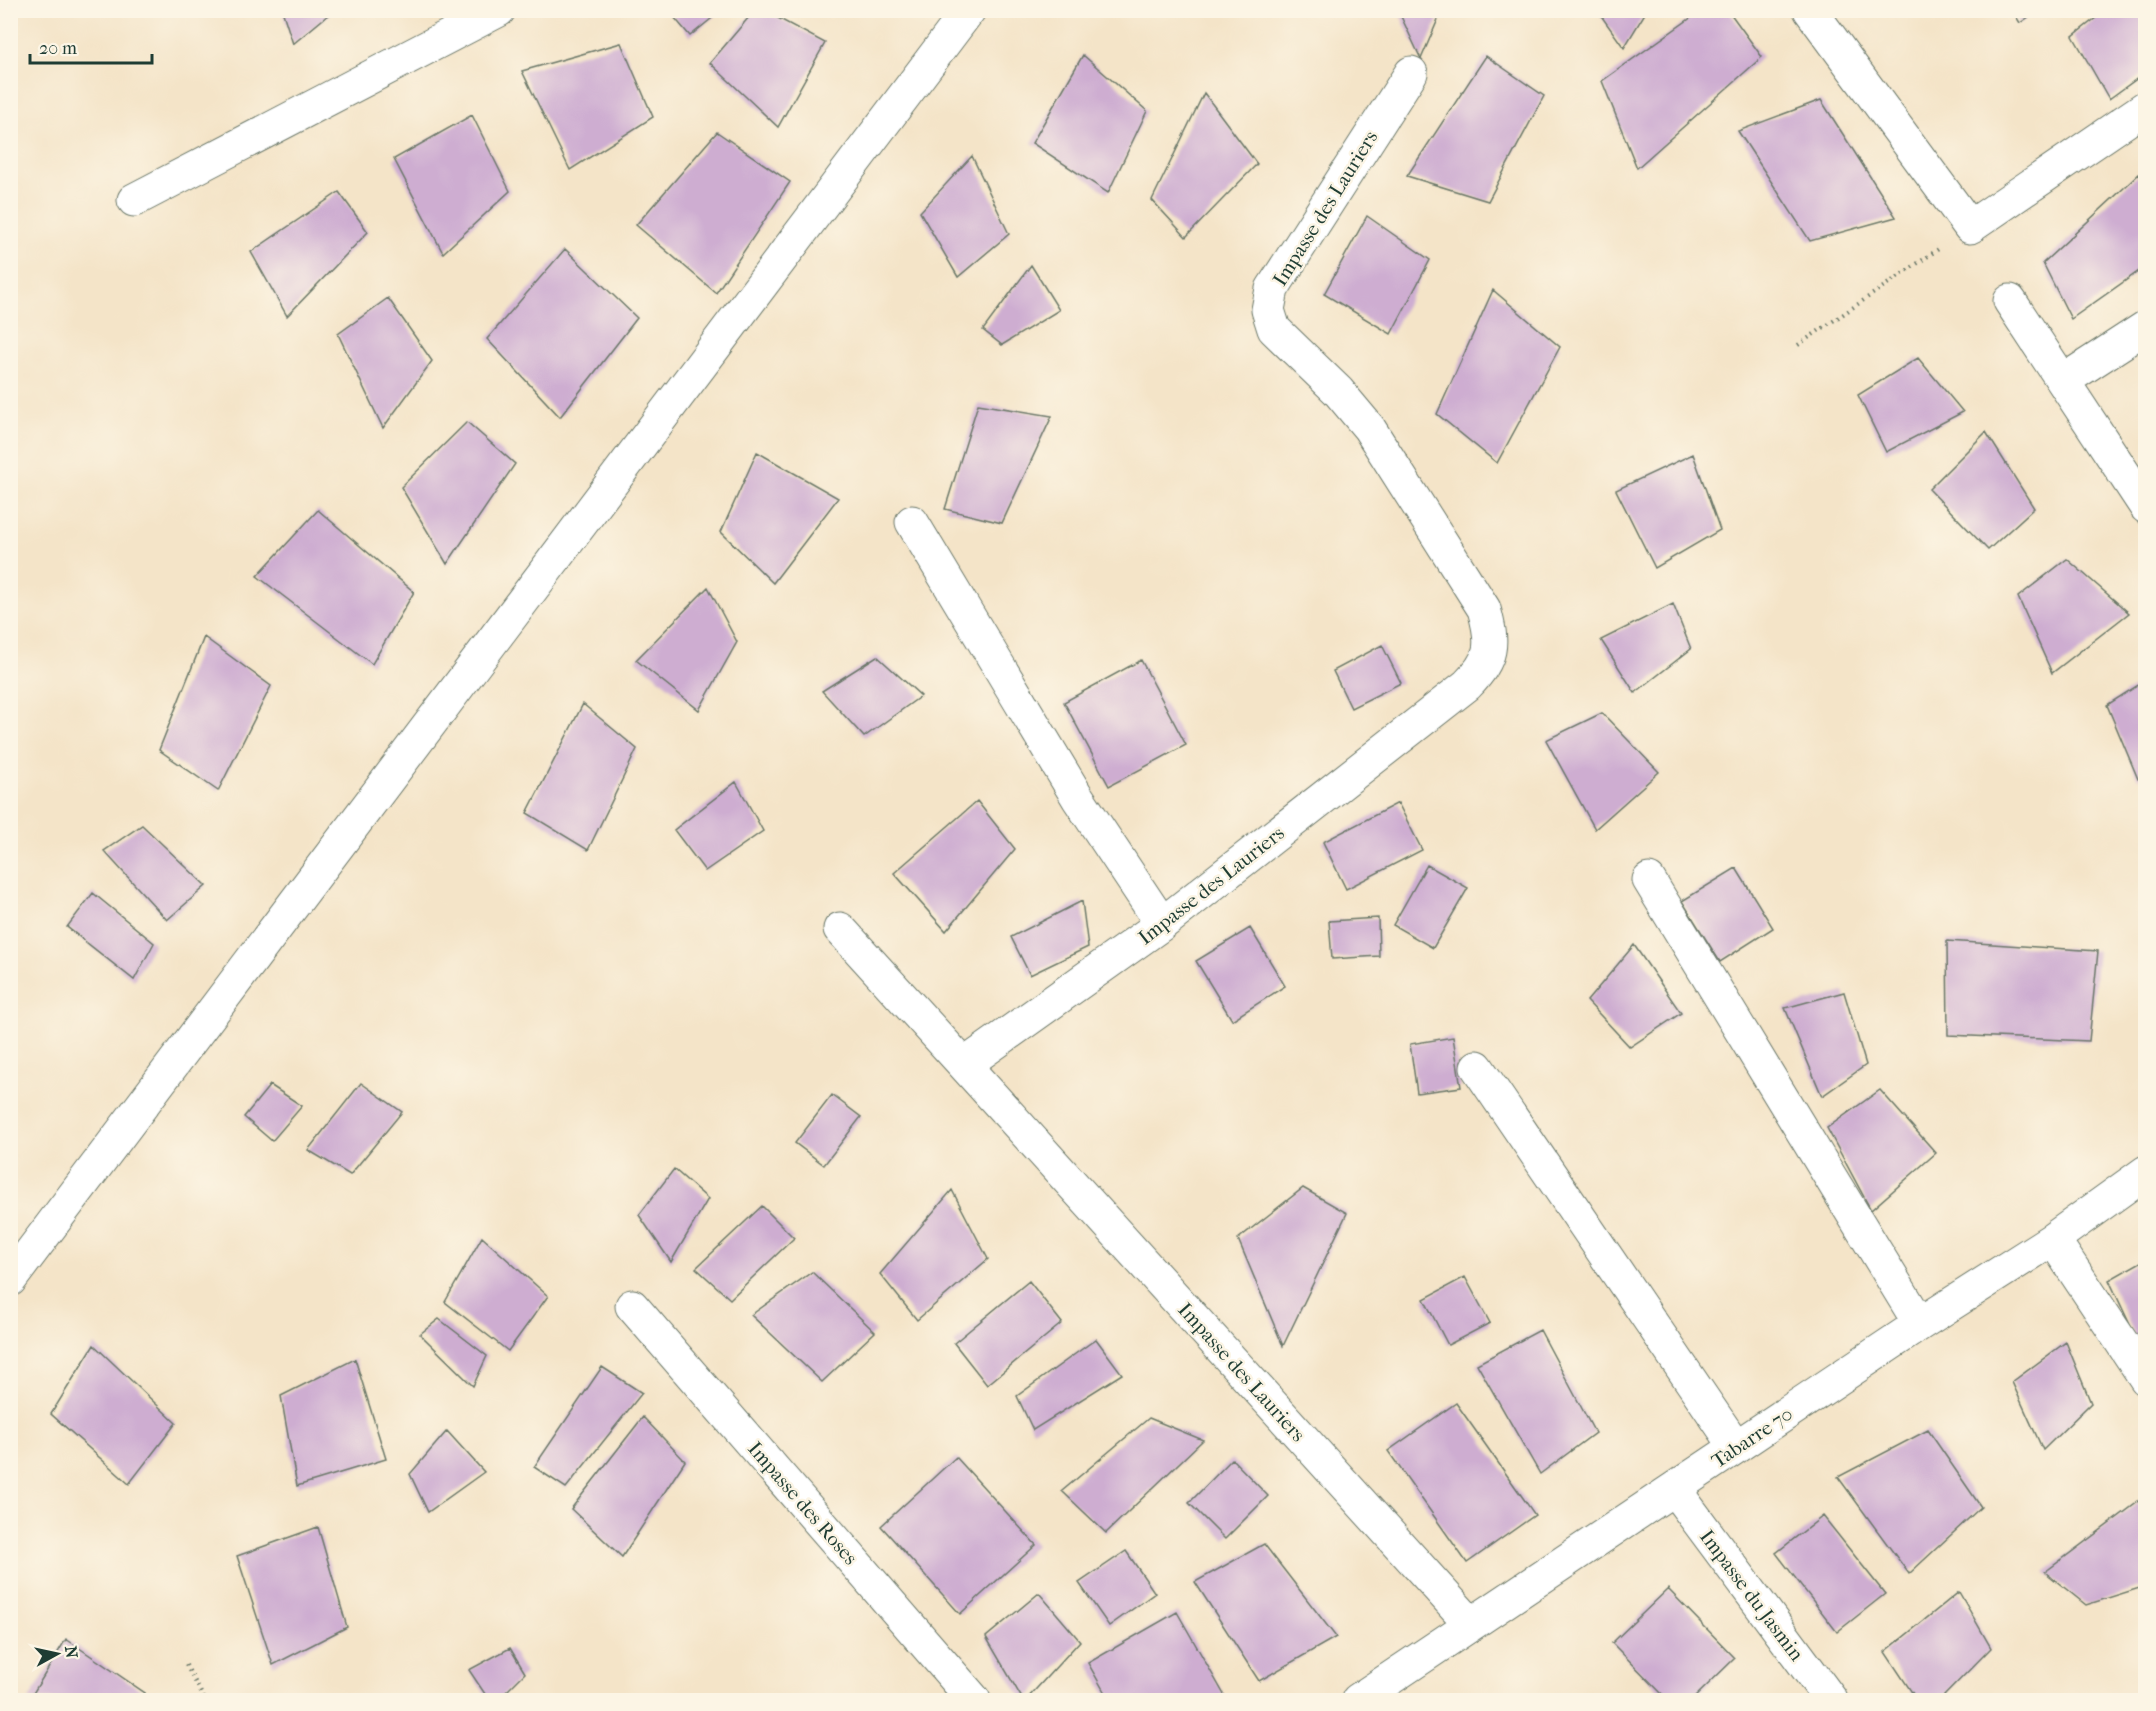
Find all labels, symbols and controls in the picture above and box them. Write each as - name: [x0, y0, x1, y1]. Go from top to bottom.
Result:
- scale bar: [30, 27, 152, 65]
- text: 20 m: [39, 38, 77, 59]
- street label: Impasse des Lauriers: [1268, 126, 1382, 290]
- street label: Impasse des Lauriers: [1134, 821, 1289, 949]
- street label: Impasse des Lauriers: [1173, 1298, 1310, 1446]
- street label: Tabarre 70: [1708, 1402, 1797, 1473]
- street label: Impasse des Roses: [743, 1437, 862, 1569]
- street label: Impasse du Jasmin: [1695, 1525, 1808, 1666]
- north arrow: [27, 1624, 87, 1684]
- text: N: [61, 1645, 82, 1660]

